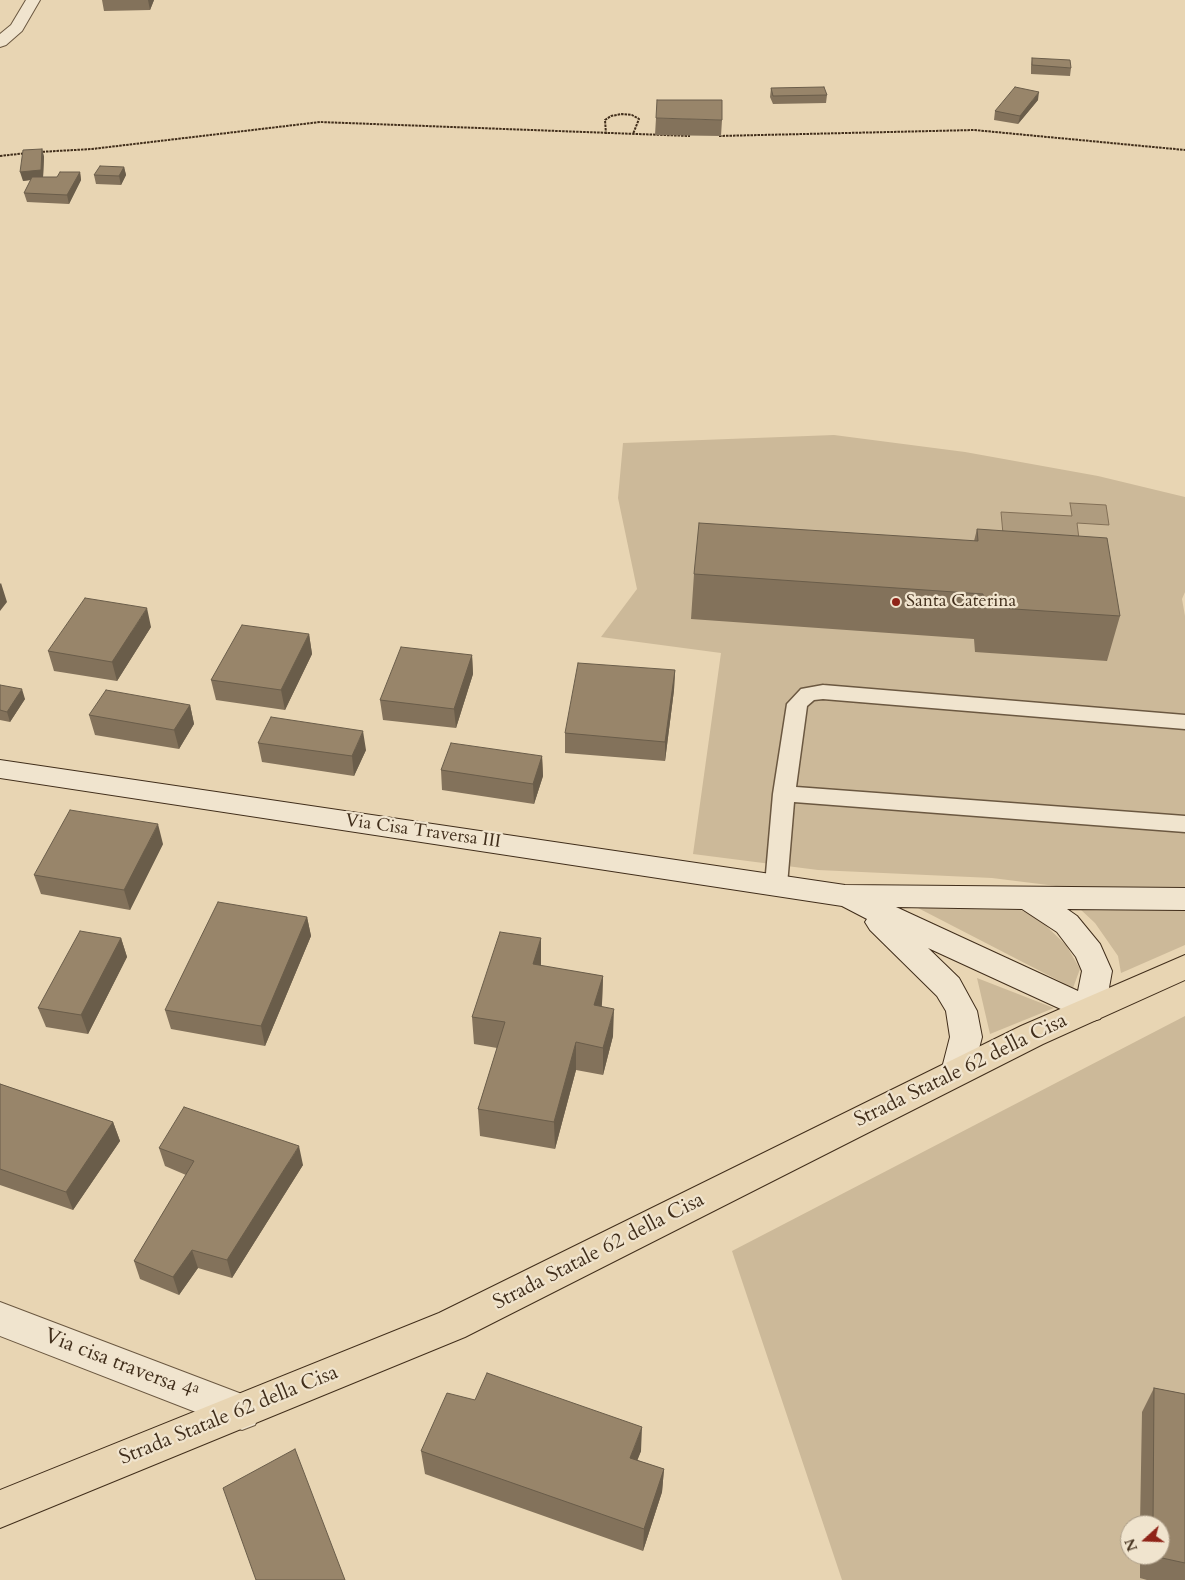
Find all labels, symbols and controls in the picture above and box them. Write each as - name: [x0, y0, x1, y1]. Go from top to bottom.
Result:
- place label: Santa Caterina: [906, 591, 1016, 613]
- marker: Santa Caterina: [890, 596, 902, 608]
- street label: Via Cisa Traversa III: [344, 810, 502, 854]
- street label: Strada Statale 62 della Cisa: [851, 1008, 1071, 1134]
- street label: Strada Statale 62 della Cisa: [489, 1188, 709, 1316]
- street label: Via cisa traversa 4ª: [40, 1324, 202, 1406]
- street label: Strada Statale 62 della Cisa: [116, 1361, 342, 1471]
- north arrow: [1120, 1515, 1170, 1565]
- text: N: [1120, 1536, 1142, 1554]

